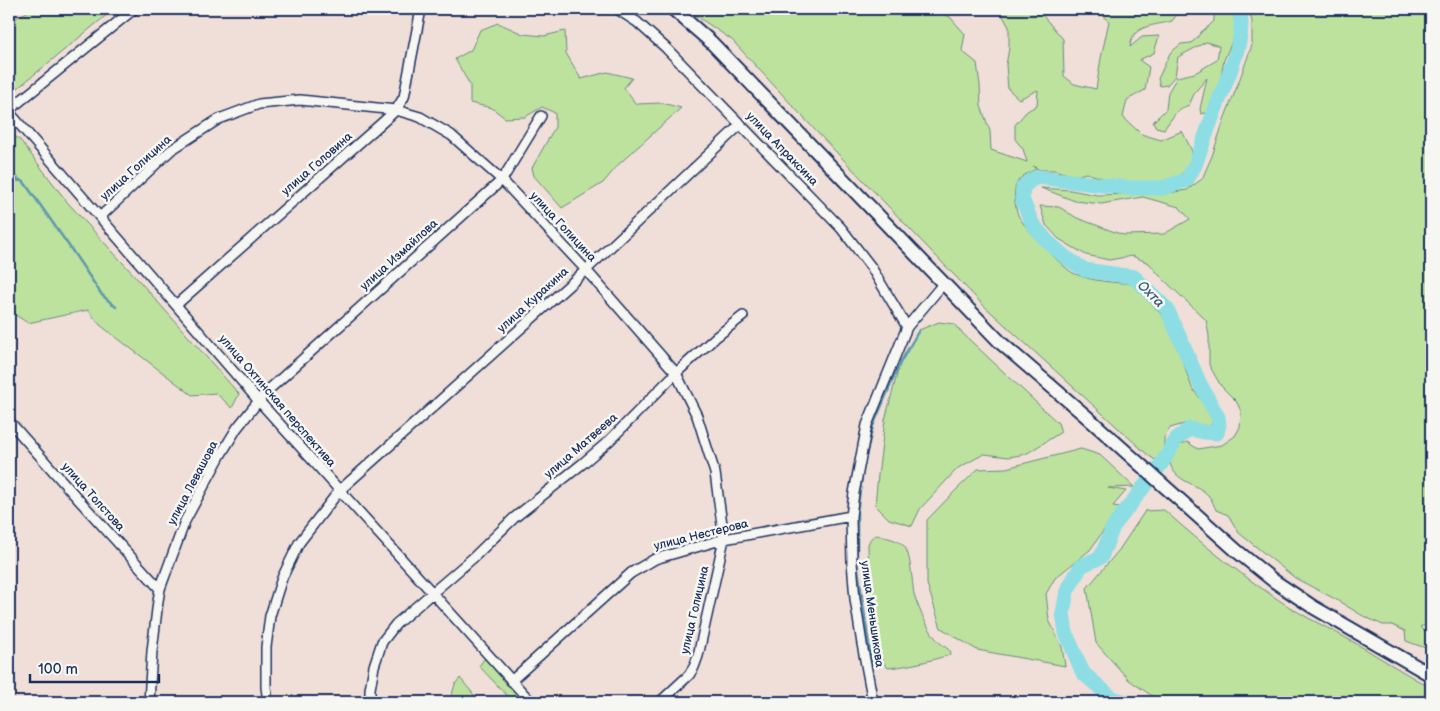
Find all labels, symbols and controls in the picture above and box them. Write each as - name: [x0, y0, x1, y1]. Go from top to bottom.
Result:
- street label: улица Апраксина: [743, 109, 821, 189]
- street label: улица Головина: [278, 129, 356, 199]
- street label: улица Голицина: [97, 132, 175, 204]
- street label: улица Голицина: [527, 189, 599, 265]
- street label: улица Измайлова: [357, 216, 441, 294]
- street label: улица Куракина: [494, 264, 572, 336]
- water label: Охта: [1134, 277, 1168, 311]
- street label: улица Охтинская перспектива: [215, 332, 339, 470]
- street label: улица Матвеева: [541, 410, 621, 482]
- street label: улица Левашова: [165, 438, 221, 528]
- street label: улица Толстова: [58, 460, 128, 534]
- street label: улица Нестерова: [652, 516, 750, 554]
- street label: улица Меньшикова: [857, 560, 887, 668]
- street label: улица Голицина: [678, 564, 712, 656]
- scale bar: [30, 651, 159, 683]
- text: 100 m: [38, 660, 78, 679]

